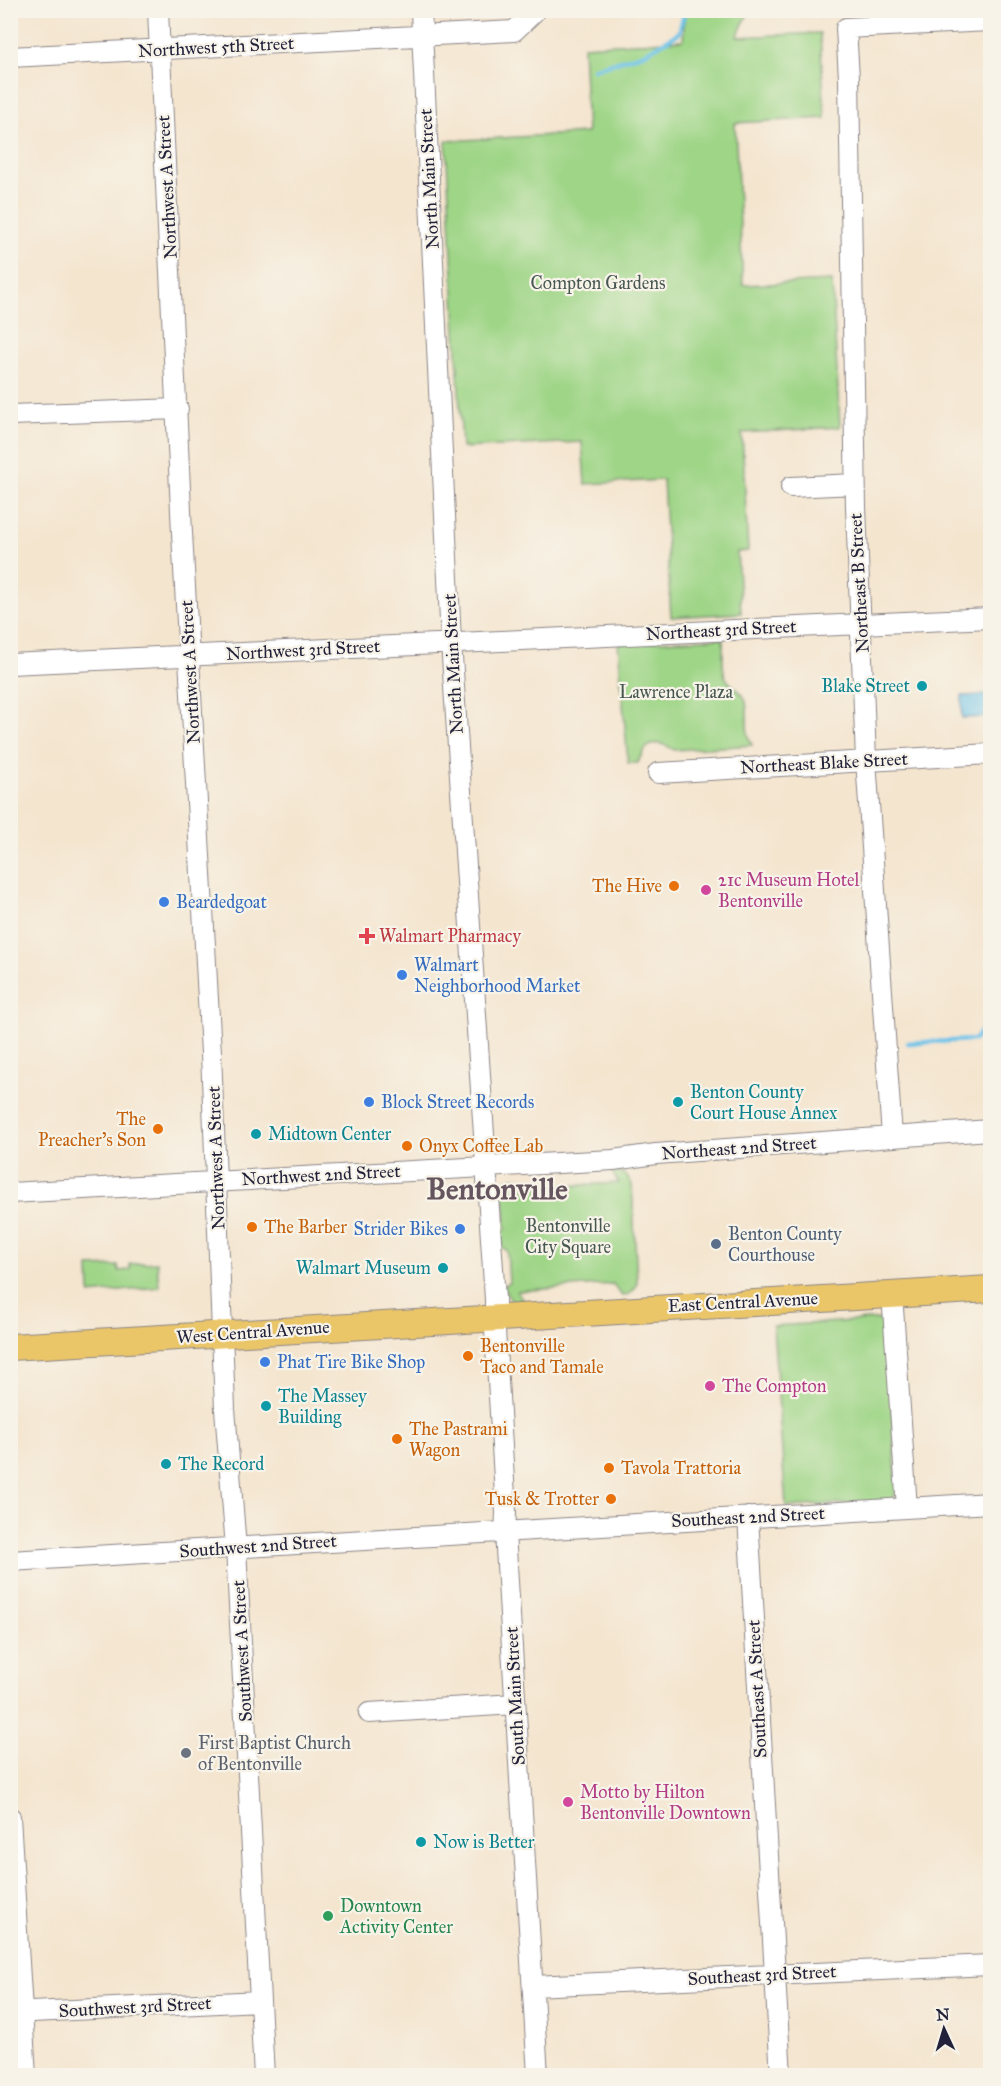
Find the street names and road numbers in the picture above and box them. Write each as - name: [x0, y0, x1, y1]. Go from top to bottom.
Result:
- street label: Northwest 5th Street: [137, 32, 295, 62]
- street label: North Main Street: [414, 108, 444, 250]
- street label: Northwest A Street: [152, 114, 182, 259]
- street label: Northeast B Street: [844, 512, 874, 653]
- street label: North Main Street: [438, 593, 468, 735]
- street label: Northwest A Street: [175, 599, 205, 744]
- street label: Northeast 3rd Street: [645, 615, 797, 645]
- street label: Northwest 3rd Street: [225, 635, 381, 665]
- street label: Northeast Blake Street: [740, 748, 909, 778]
- street label: Northwest A Street: [202, 1085, 230, 1230]
- street label: Northeast 2nd Street: [661, 1132, 818, 1164]
- street label: Northwest 2nd Street: [241, 1160, 402, 1190]
- street label: East Central Avenue: [667, 1287, 819, 1317]
- street label: West Central Avenue: [176, 1316, 330, 1348]
- street label: Southeast 2nd Street: [671, 1502, 826, 1532]
- street label: Southwest 2nd Street: [179, 1529, 338, 1562]
- street label: Southwest A Street: [227, 1579, 257, 1722]
- street label: Southeast A Street: [742, 1619, 772, 1759]
- street label: South Main Street: [500, 1625, 530, 1766]
- street label: Southeast 3rd Street: [687, 1960, 838, 1990]
- street label: Southwest 3rd Street: [58, 1992, 212, 2022]

